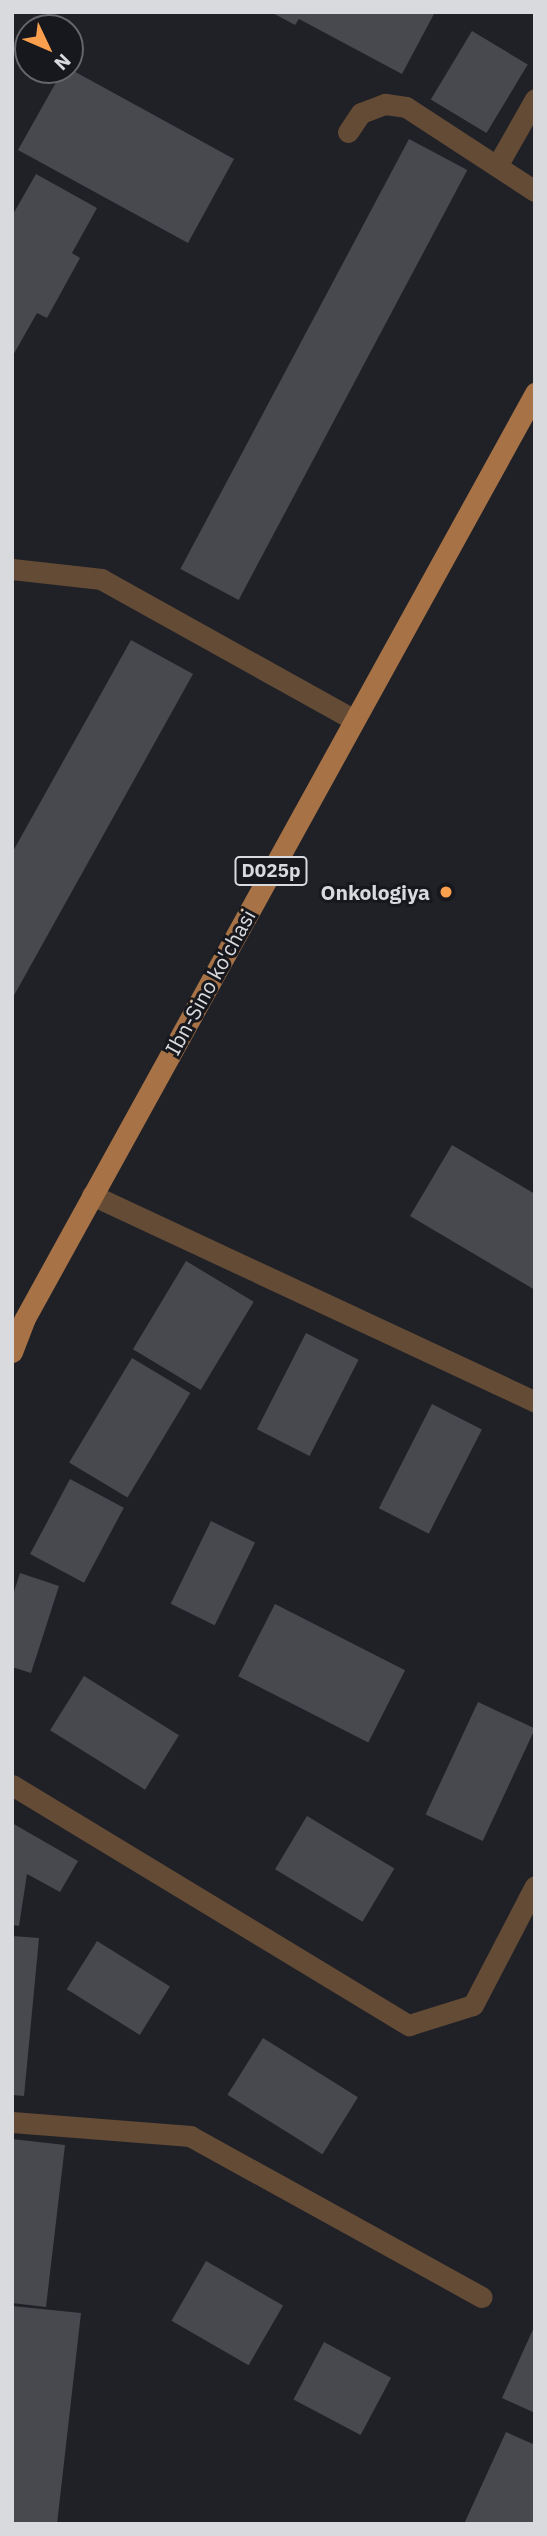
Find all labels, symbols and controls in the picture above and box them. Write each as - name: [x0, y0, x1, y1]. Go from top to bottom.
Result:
- north arrow: [14, 14, 84, 84]
- text: N: [49, 49, 76, 75]
- road number: D025p: [234, 856, 308, 886]
- place label: Onkologiya: [320, 879, 430, 905]
- marker: Onkologiya: [436, 882, 456, 902]
- street label: Ibn-Sino ko'chasi: [160, 905, 260, 1059]

